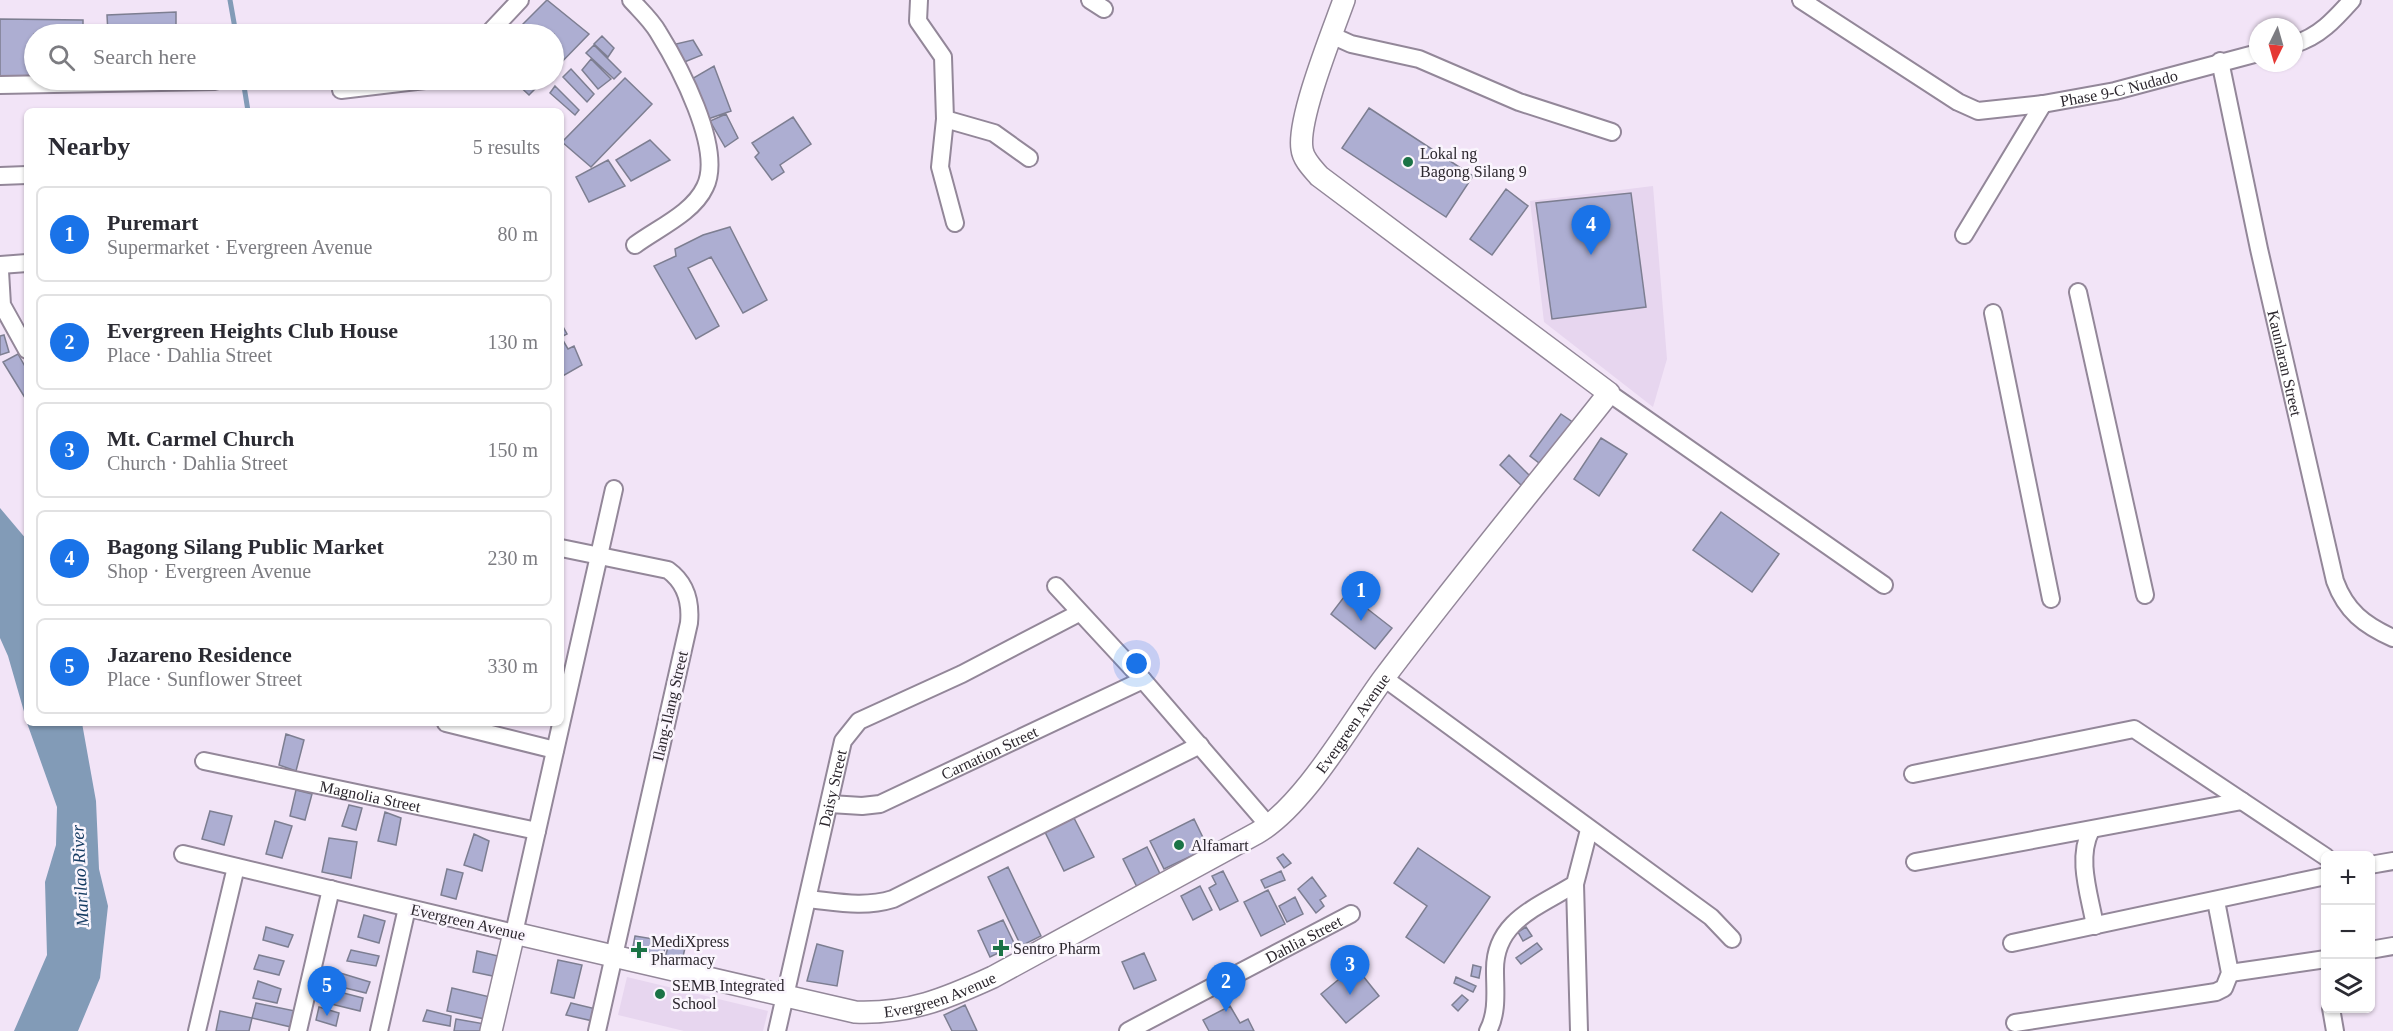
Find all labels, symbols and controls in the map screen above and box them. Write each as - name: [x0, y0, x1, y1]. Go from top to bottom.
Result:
- north arrow: [2249, 18, 2303, 72]
- search box: [24, 24, 564, 90]
- icon: search: [45, 41, 78, 74]
- text: Search here: [93, 44, 196, 69]
- street label: Phase 9-C Nudado: [2059, 66, 2179, 109]
- text: Nearby: [48, 132, 130, 161]
- text: 5 results: [473, 136, 540, 158]
- place label: Lokal ng Bagong Silang 9: [1420, 145, 1527, 181]
- marker: Lokal ng Bagong Silang 9: [1401, 155, 1415, 169]
- pin: 4: [1572, 206, 1610, 255]
- text: Puremart: [107, 210, 198, 235]
- text: 1: [65, 223, 75, 245]
- text: 80 m: [497, 223, 538, 245]
- text: Supermarket · Evergreen Avenue: [107, 236, 372, 258]
- street label: Kaunlaran Street: [2265, 308, 2306, 418]
- text: Evergreen Heights Club House: [107, 318, 398, 343]
- text: 2: [65, 331, 75, 353]
- text: 130 m: [487, 331, 538, 353]
- text: Place · Dahlia Street: [107, 344, 272, 366]
- text: Mt. Carmel Church: [107, 426, 294, 451]
- text: 3: [65, 439, 75, 461]
- text: 150 m: [487, 439, 538, 461]
- text: Church · Dahlia Street: [107, 452, 288, 474]
- text: Bagong Silang Public Market: [107, 534, 384, 559]
- text: 4: [65, 547, 75, 569]
- text: 230 m: [487, 547, 538, 569]
- text: Shop · Evergreen Avenue: [107, 560, 311, 582]
- pin: 1: [1342, 572, 1380, 621]
- text: Jazareno Residence: [107, 642, 292, 667]
- street label: Ilang-Ilang Street: [649, 649, 692, 763]
- your location: [1122, 649, 1151, 678]
- text: 5: [65, 655, 75, 677]
- text: 330 m: [487, 655, 538, 677]
- text: Place · Sunflower Street: [107, 668, 302, 690]
- street label: Evergreen Avenue: [1312, 670, 1393, 776]
- street label: Carnation Street: [938, 722, 1041, 782]
- street label: Daisy Street: [815, 747, 849, 828]
- street label: Magnolia Street: [318, 777, 423, 815]
- water label: Marilao River: [67, 823, 93, 929]
- place label: Alfamart: [1191, 837, 1249, 854]
- marker: Alfamart: [1172, 838, 1186, 852]
- map controls: [2321, 851, 2375, 1013]
- button: +: [2321, 851, 2375, 905]
- street label: Evergreen Avenue: [409, 901, 527, 944]
- button: −: [2321, 905, 2375, 959]
- street label: Dahlia Street: [1262, 912, 1345, 966]
- place label: MediXpress Pharmacy: [651, 933, 729, 969]
- place label: Sentro Pharm: [1013, 940, 1101, 957]
- marker: Sentro Pharm: [994, 941, 1008, 955]
- marker: MediXpress Pharmacy: [632, 943, 646, 957]
- pin: 3: [1330, 946, 1370, 995]
- button: layers: [2321, 959, 2375, 1013]
- pin: 2: [1206, 962, 1246, 1012]
- pin: 5: [308, 966, 346, 1016]
- street label: Evergreen Avenue: [883, 968, 998, 1020]
- place label: SEMB Integrated School: [672, 977, 784, 1012]
- marker: SEMB Integrated School: [653, 987, 667, 1001]

